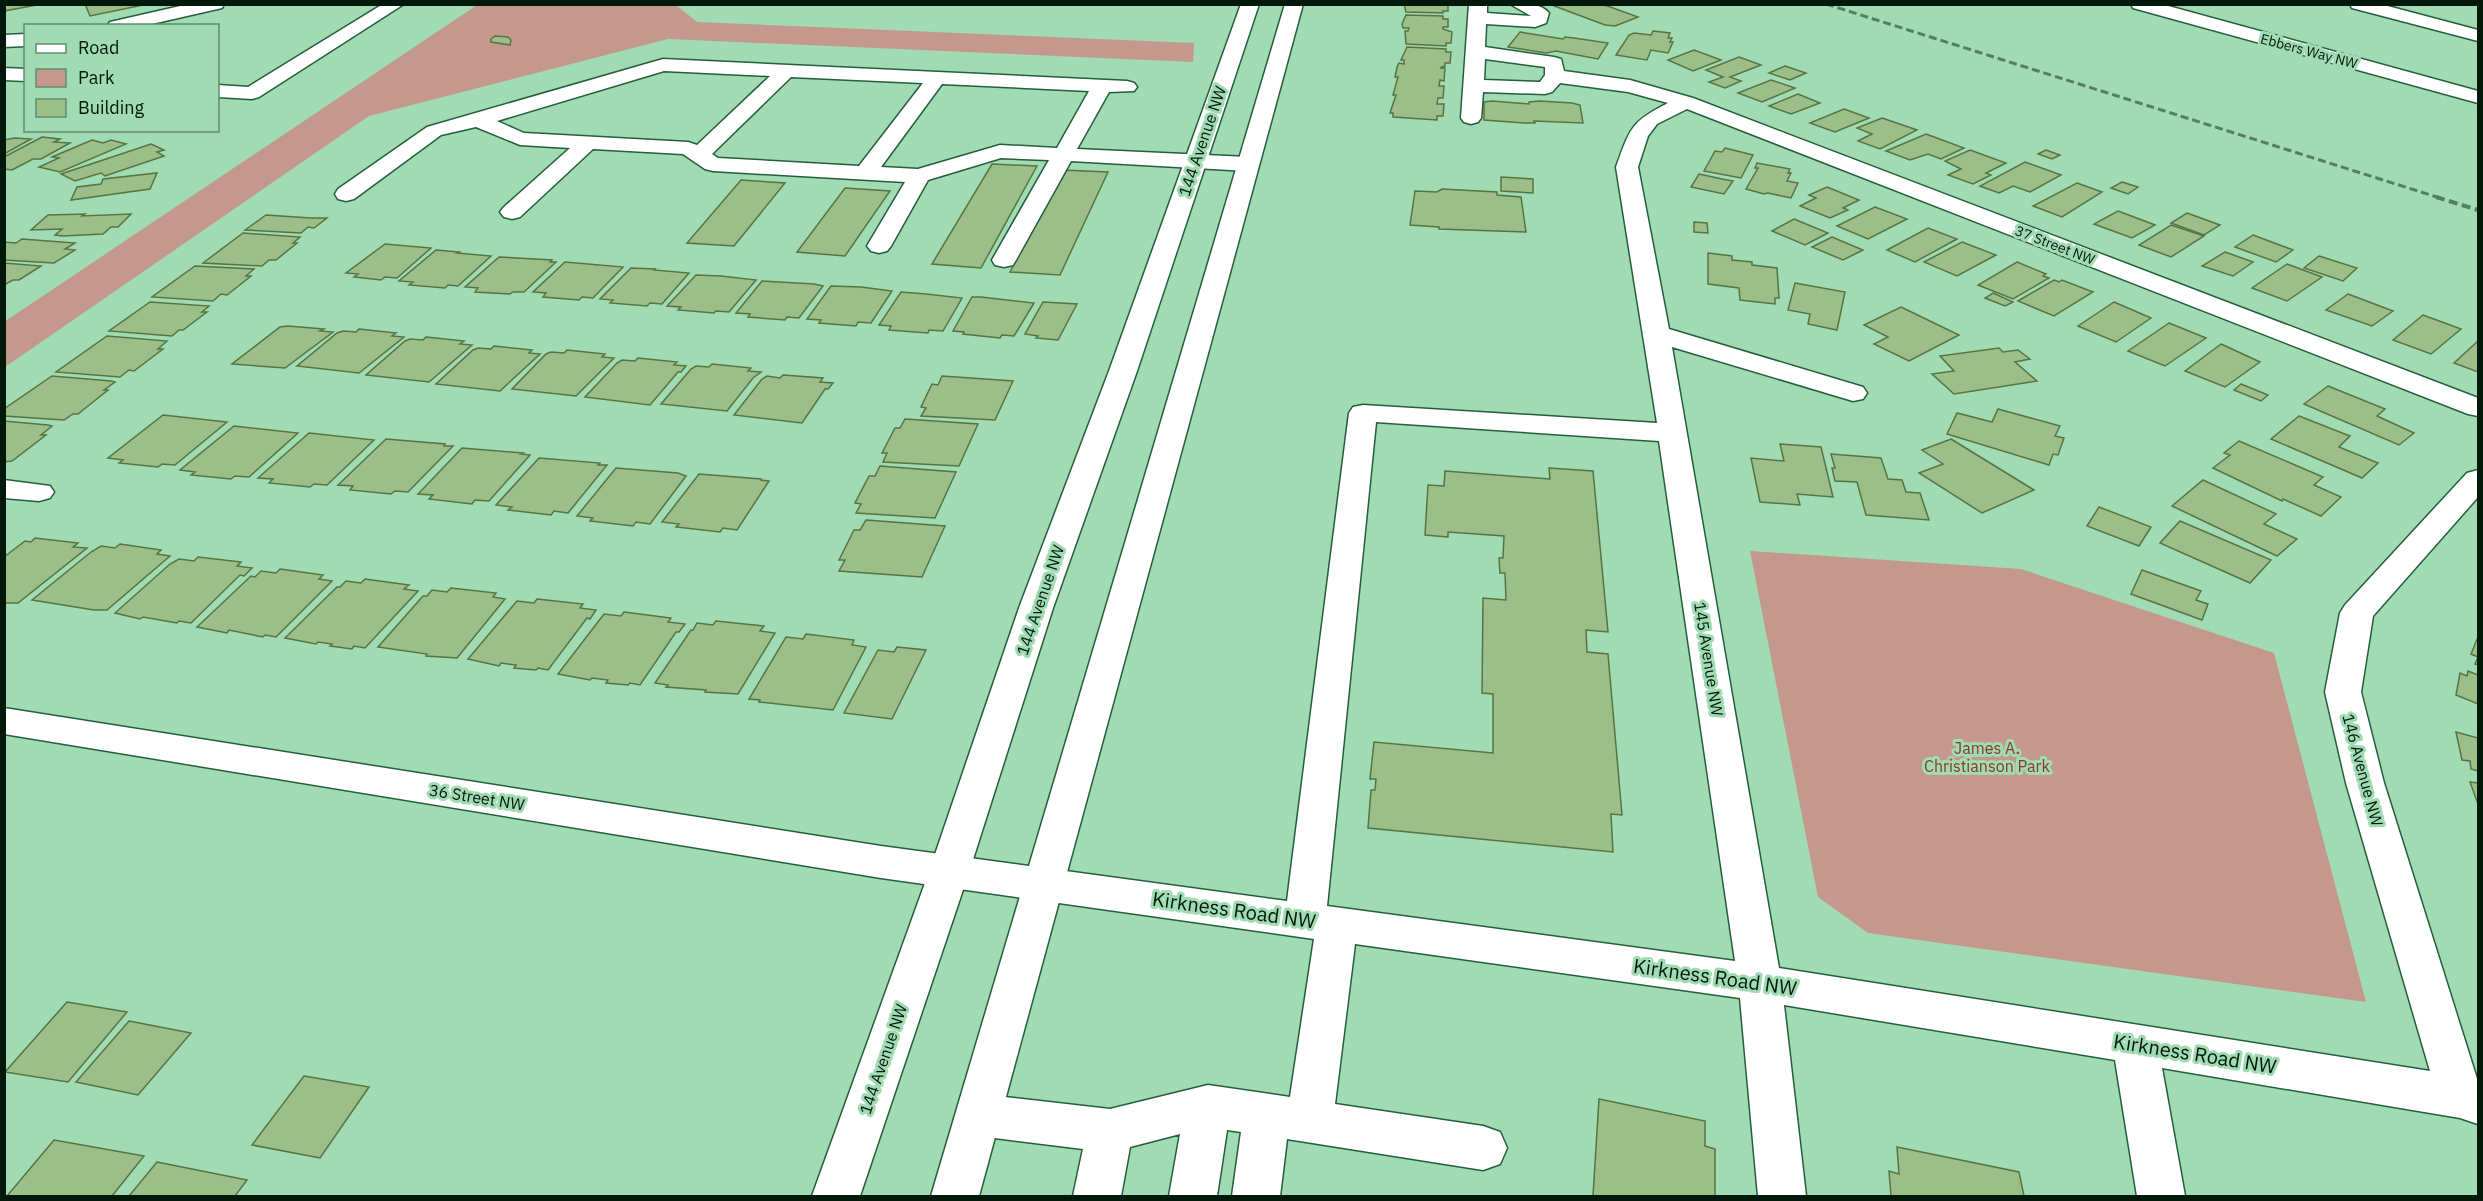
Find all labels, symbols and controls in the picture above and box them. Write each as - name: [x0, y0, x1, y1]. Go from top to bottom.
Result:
- legend: [24, 24, 219, 132]
- street label: Ebbers Way NW: [2258, 29, 2360, 73]
- text: Road: [78, 36, 119, 59]
- text: Park: [78, 66, 115, 89]
- street label: 144 Avenue NW: [1174, 83, 1230, 199]
- text: Building: [78, 96, 145, 119]
- street label: 37 Street NW: [2012, 222, 2098, 269]
- street label: 144 Avenue NW: [1012, 542, 1068, 658]
- street label: 145 Avenue NW: [1690, 600, 1728, 718]
- street label: 146 Avenue NW: [2338, 712, 2388, 828]
- park label: James A. Christianson Park: [1924, 738, 2050, 776]
- street label: 36 Street NW: [428, 780, 526, 814]
- street label: Kirkness Road NW: [1151, 885, 1318, 934]
- street label: Kirkness Road NW: [1632, 952, 1799, 1001]
- street label: 144 Avenue NW: [855, 1001, 911, 1117]
- street label: Kirkness Road NW: [2112, 1027, 2279, 1080]

